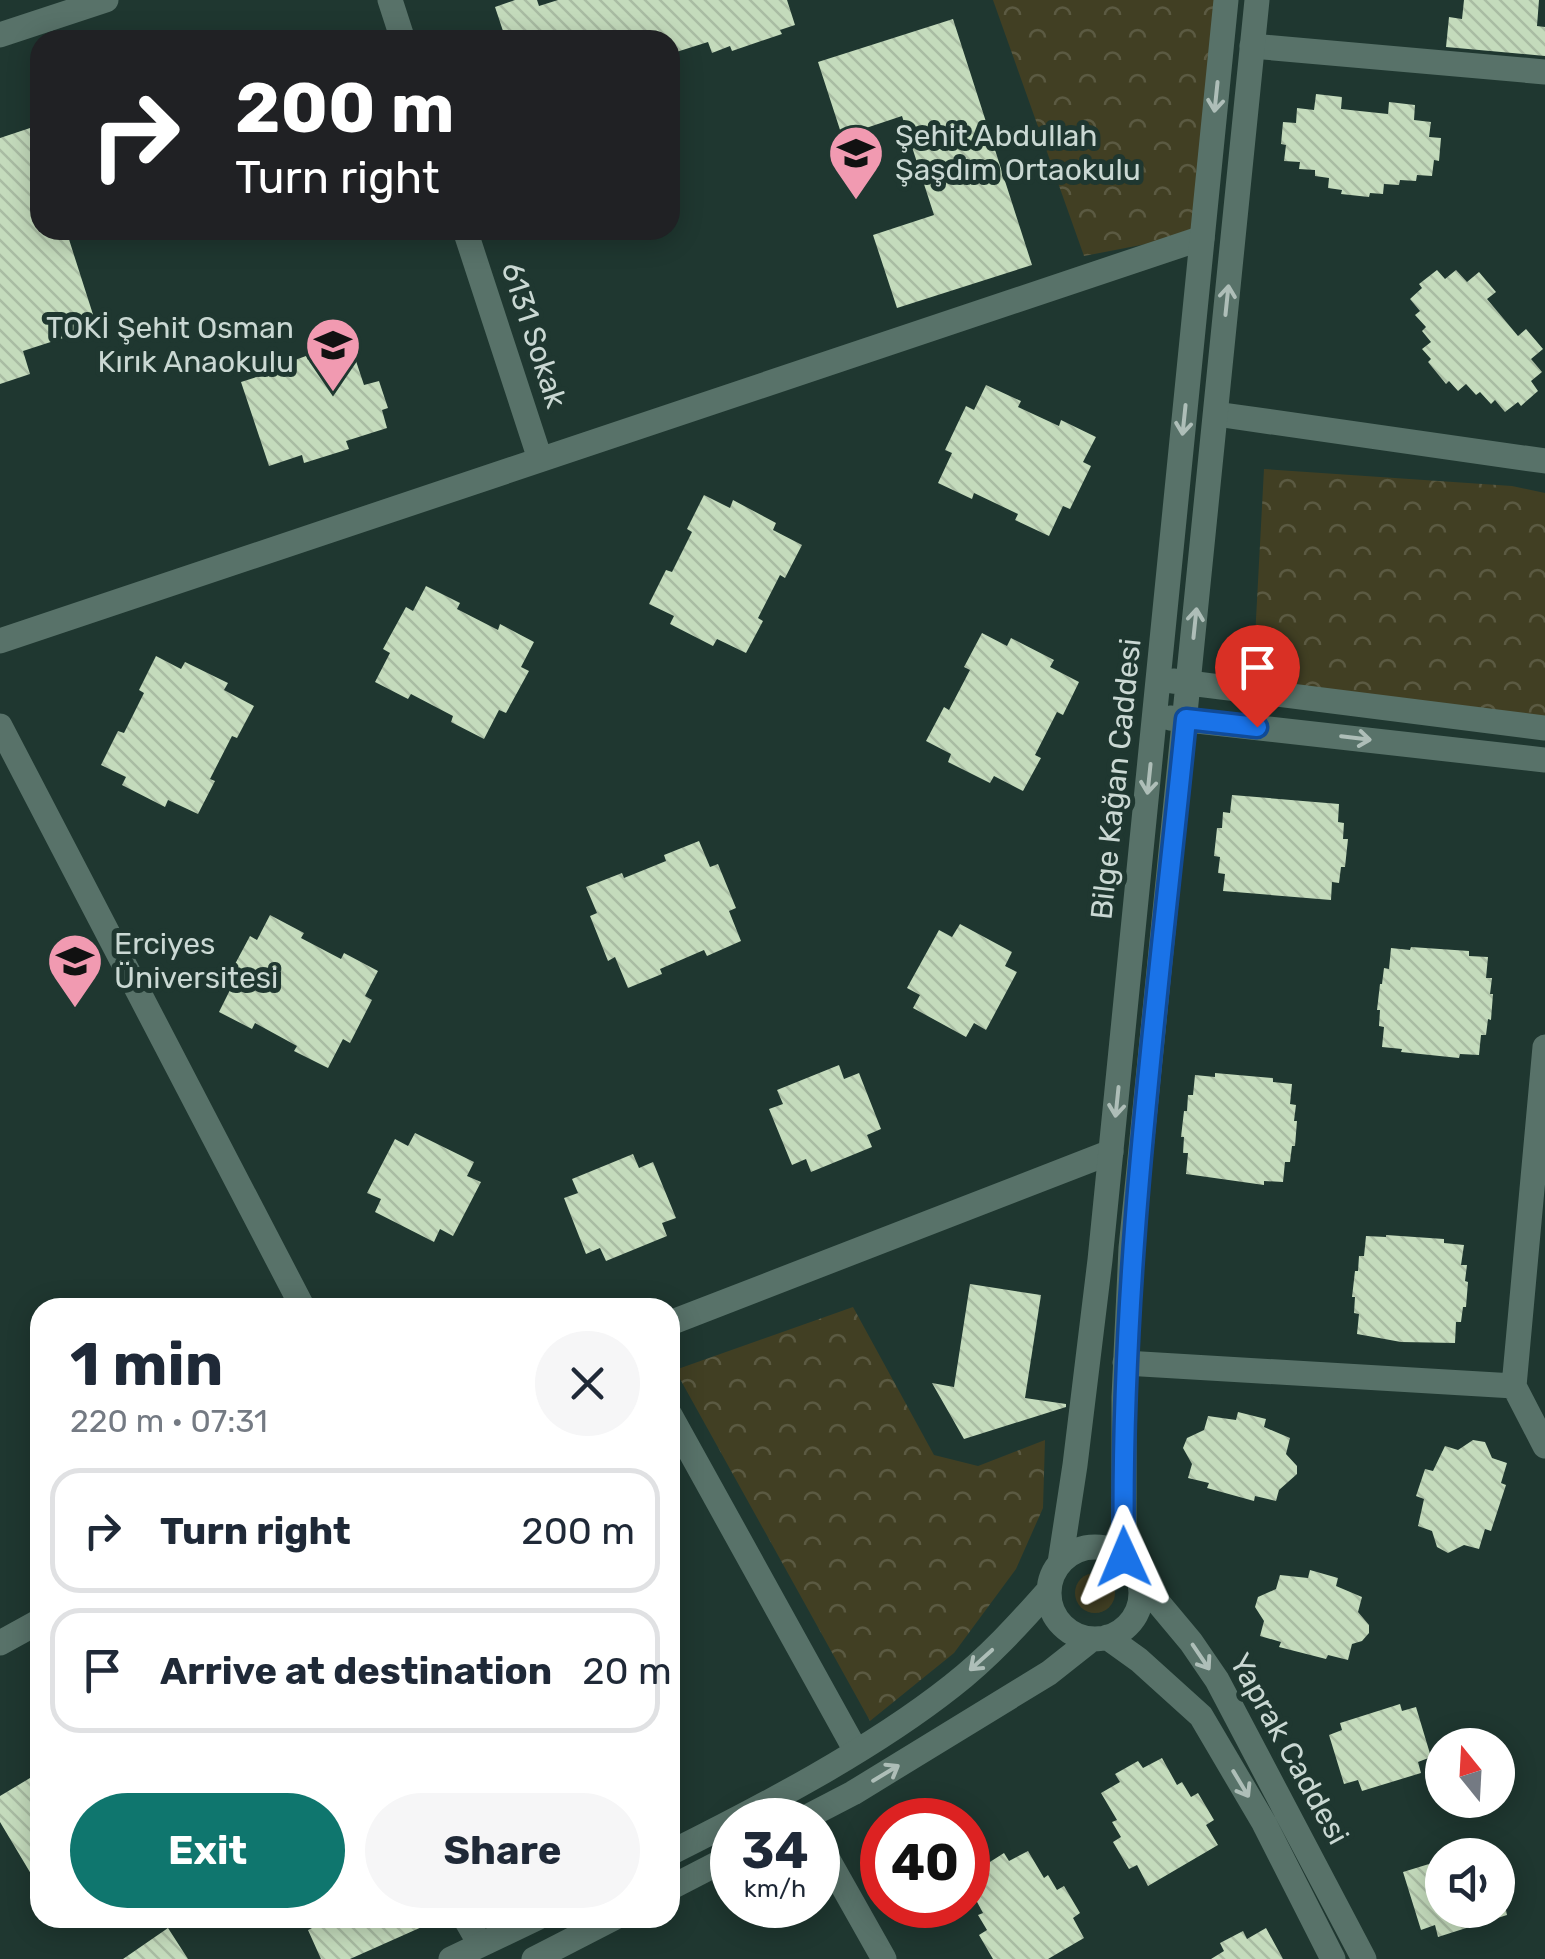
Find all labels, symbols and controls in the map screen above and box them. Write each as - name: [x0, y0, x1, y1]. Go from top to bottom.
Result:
- text: 200 m: [235, 67, 455, 150]
- icon: right: [70, 70, 200, 200]
- one-way arrow: [1206, 80, 1225, 113]
- place label: Şehit Abdullah Şaşdım Ortaokulu: [895, 118, 1141, 188]
- school or university icon: Şehit Abdullah Şaşdım Ortaokulu: [826, 123, 886, 202]
- text: Turn right: [235, 151, 439, 204]
- street label: 6131 Sokak: [494, 258, 575, 413]
- one-way arrow: [1218, 284, 1237, 316]
- place label: TOKİ Şehit Osman Kırık Anaokulu: [46, 310, 294, 380]
- school or university icon: TOKİ Şehit Osman Kırık Anaokulu: [303, 315, 363, 394]
- one-way arrow: [1174, 404, 1193, 436]
- one-way arrow: [1186, 608, 1205, 640]
- pin: [1215, 625, 1300, 728]
- street label: Bilge Kağan Caddesi: [1083, 637, 1149, 921]
- icon: arrive: [1230, 640, 1285, 695]
- one-way arrow: [1339, 729, 1372, 748]
- one-way arrow: [1139, 762, 1158, 794]
- place label: Erciyes Üniversitesi: [114, 926, 278, 996]
- school or university icon: Erciyes Üniversitesi: [45, 931, 105, 1010]
- one-way arrow: [1107, 1085, 1126, 1118]
- text: 1 min: [70, 1329, 223, 1400]
- button: close: [535, 1331, 640, 1436]
- text: 220 m · 07:31: [70, 1402, 268, 1440]
- icon: right: [75, 1503, 130, 1558]
- position arrow: [1072, 1505, 1176, 1609]
- text: Turn right: [160, 1508, 351, 1554]
- text: 200 m: [521, 1508, 635, 1554]
- one-way arrow: [1190, 1642, 1211, 1670]
- icon: arrive: [75, 1643, 130, 1698]
- street label: Yaprak Caddesi: [1222, 1647, 1356, 1851]
- text: Arrive at destination: [160, 1648, 552, 1694]
- text: 20 m: [582, 1648, 672, 1694]
- one-way arrow: [969, 1648, 994, 1671]
- north arrow: [1425, 1728, 1515, 1818]
- map controls: [1425, 1728, 1515, 1928]
- one-way arrow: [871, 1763, 900, 1783]
- one-way arrow: [1231, 1769, 1251, 1798]
- button: Exit: [70, 1793, 345, 1908]
- button: Share: [365, 1793, 640, 1908]
- speed limit sign: 40: [860, 1798, 990, 1928]
- text: 34: [741, 1821, 809, 1881]
- button: sound: [1425, 1838, 1515, 1928]
- text: km/h: [744, 1874, 806, 1903]

